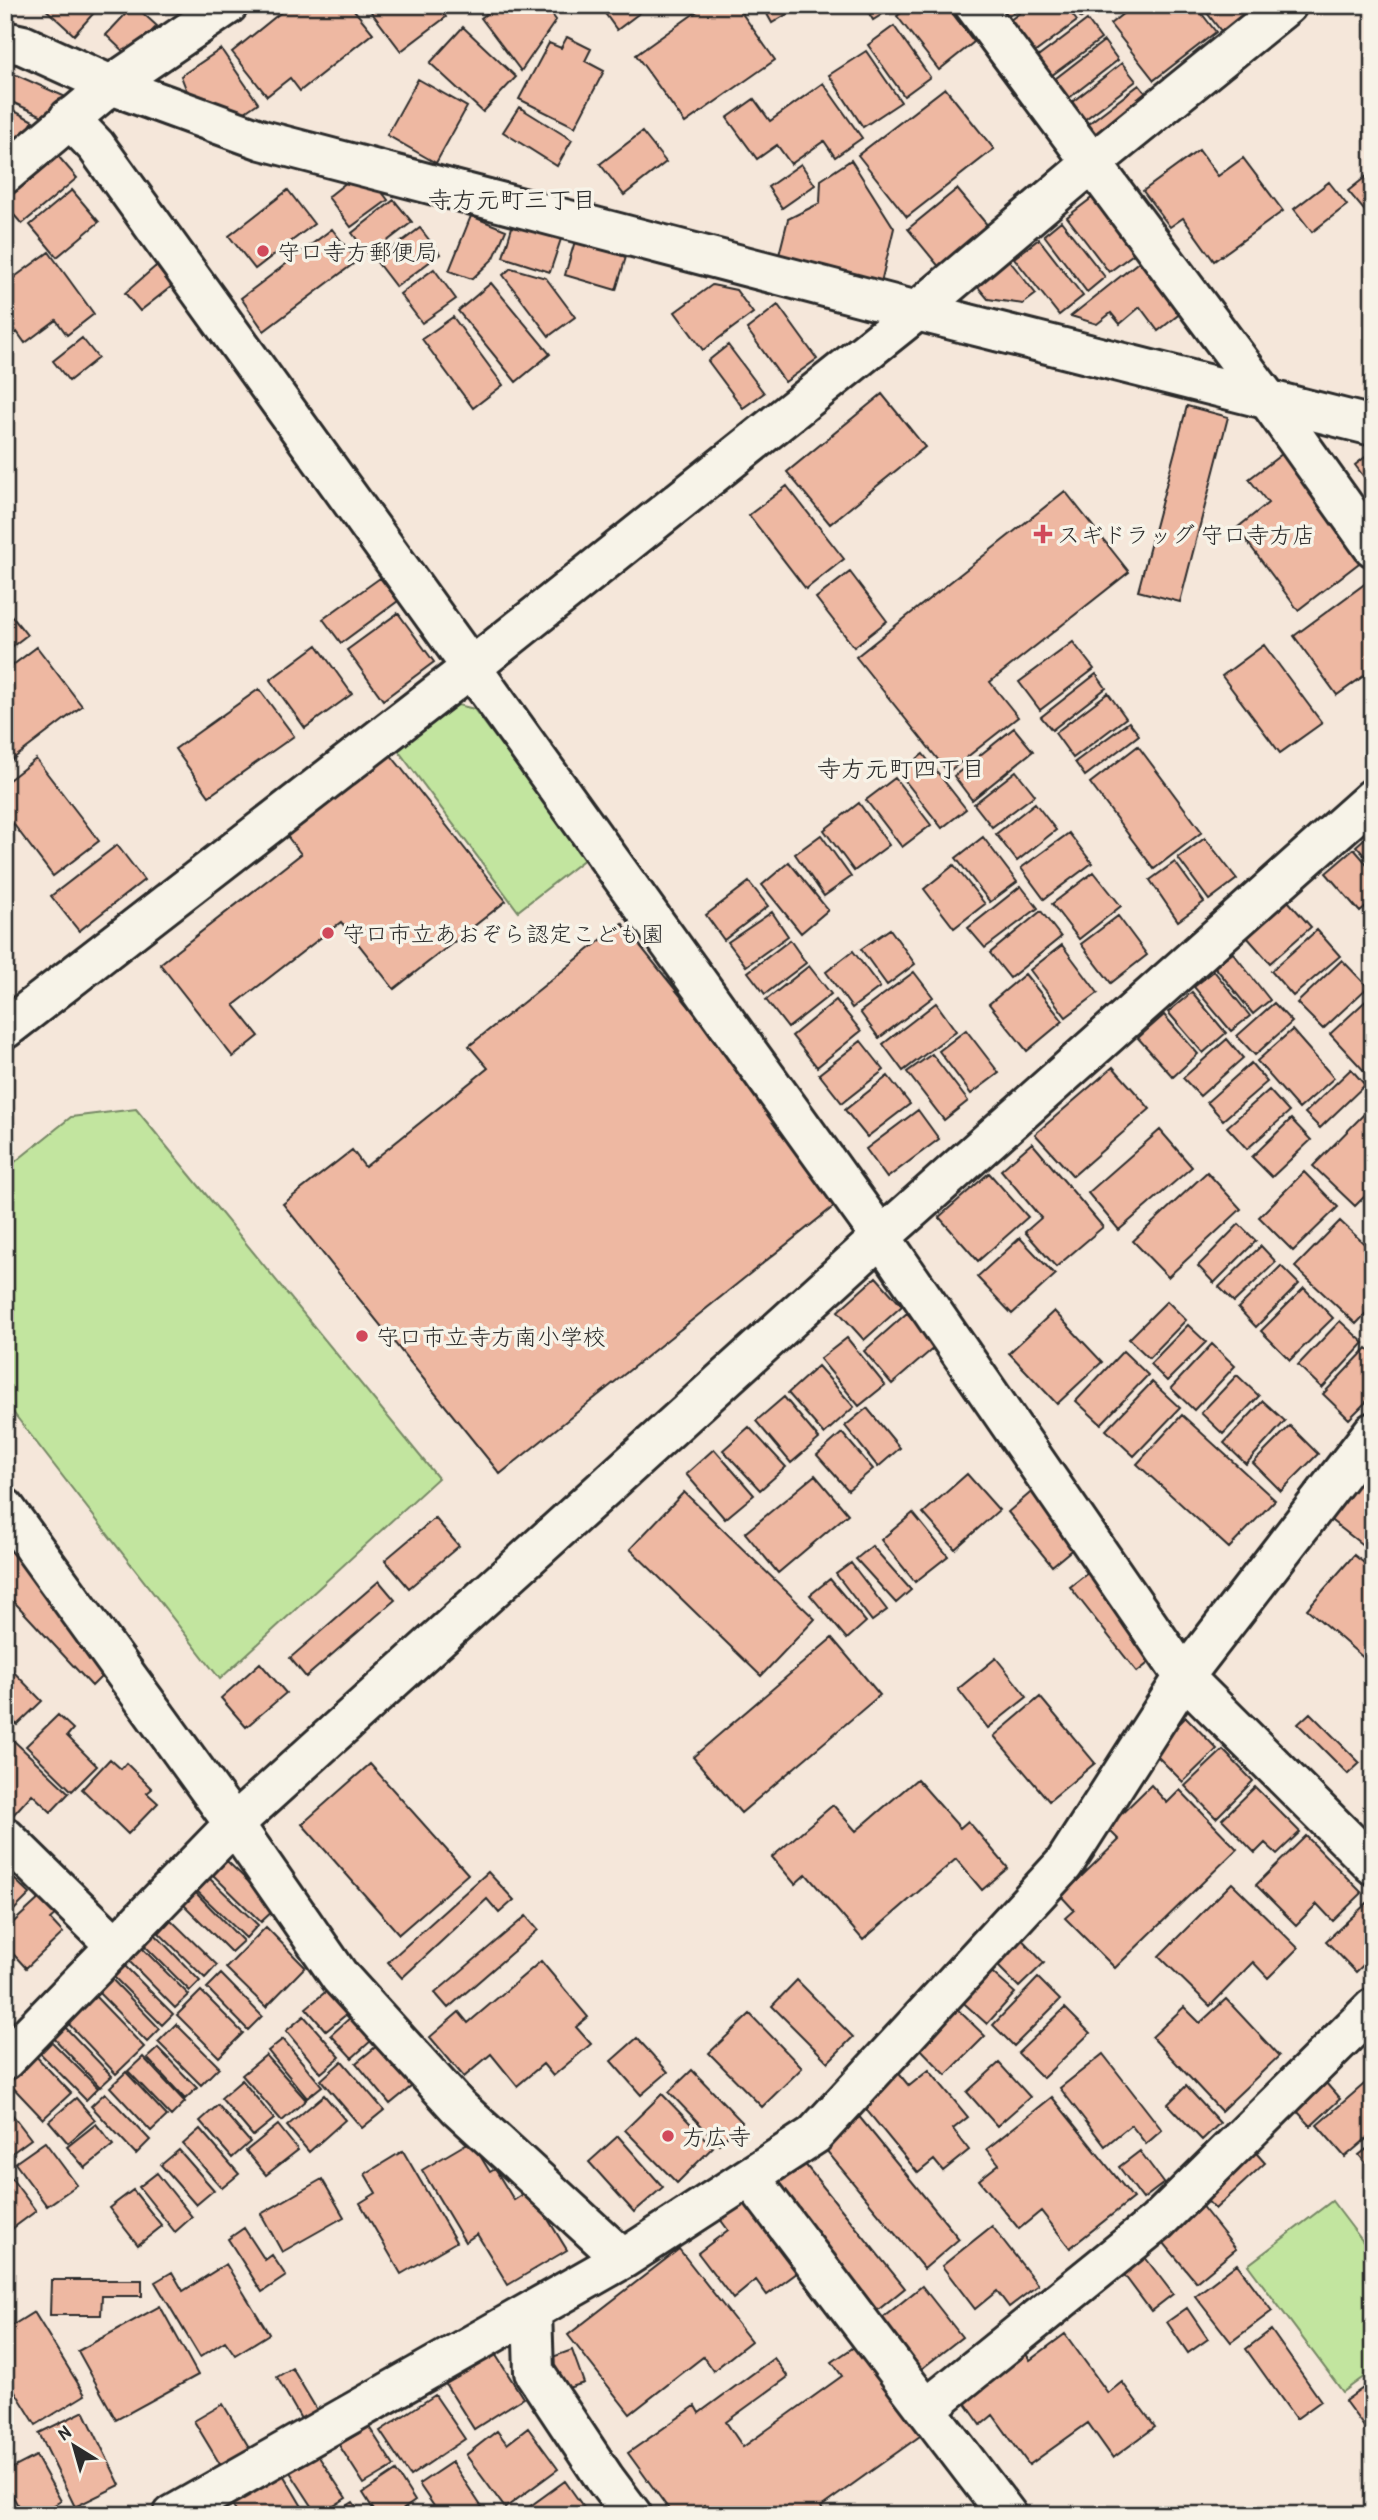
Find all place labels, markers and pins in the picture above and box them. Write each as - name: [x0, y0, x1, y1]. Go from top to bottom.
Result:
- place label: 守口寺方郵便局: [277, 236, 438, 267]
- marker: 守口寺方郵便局: [255, 243, 271, 259]
- place label: スギドラッグ 守口寺方店: [1057, 519, 1315, 550]
- marker: スギドラッグ 守口寺方店: [1035, 526, 1051, 542]
- place label: 守口市立あおぞら認定こども園: [342, 918, 664, 949]
- marker: 守口市立あおぞら認定こども園: [320, 925, 336, 941]
- place label: 守口市立寺方南小学校: [376, 1321, 606, 1352]
- marker: 守口市立寺方南小学校: [354, 1328, 370, 1344]
- place label: 方広寺: [682, 2121, 751, 2152]
- marker: 方広寺: [660, 2128, 676, 2144]

